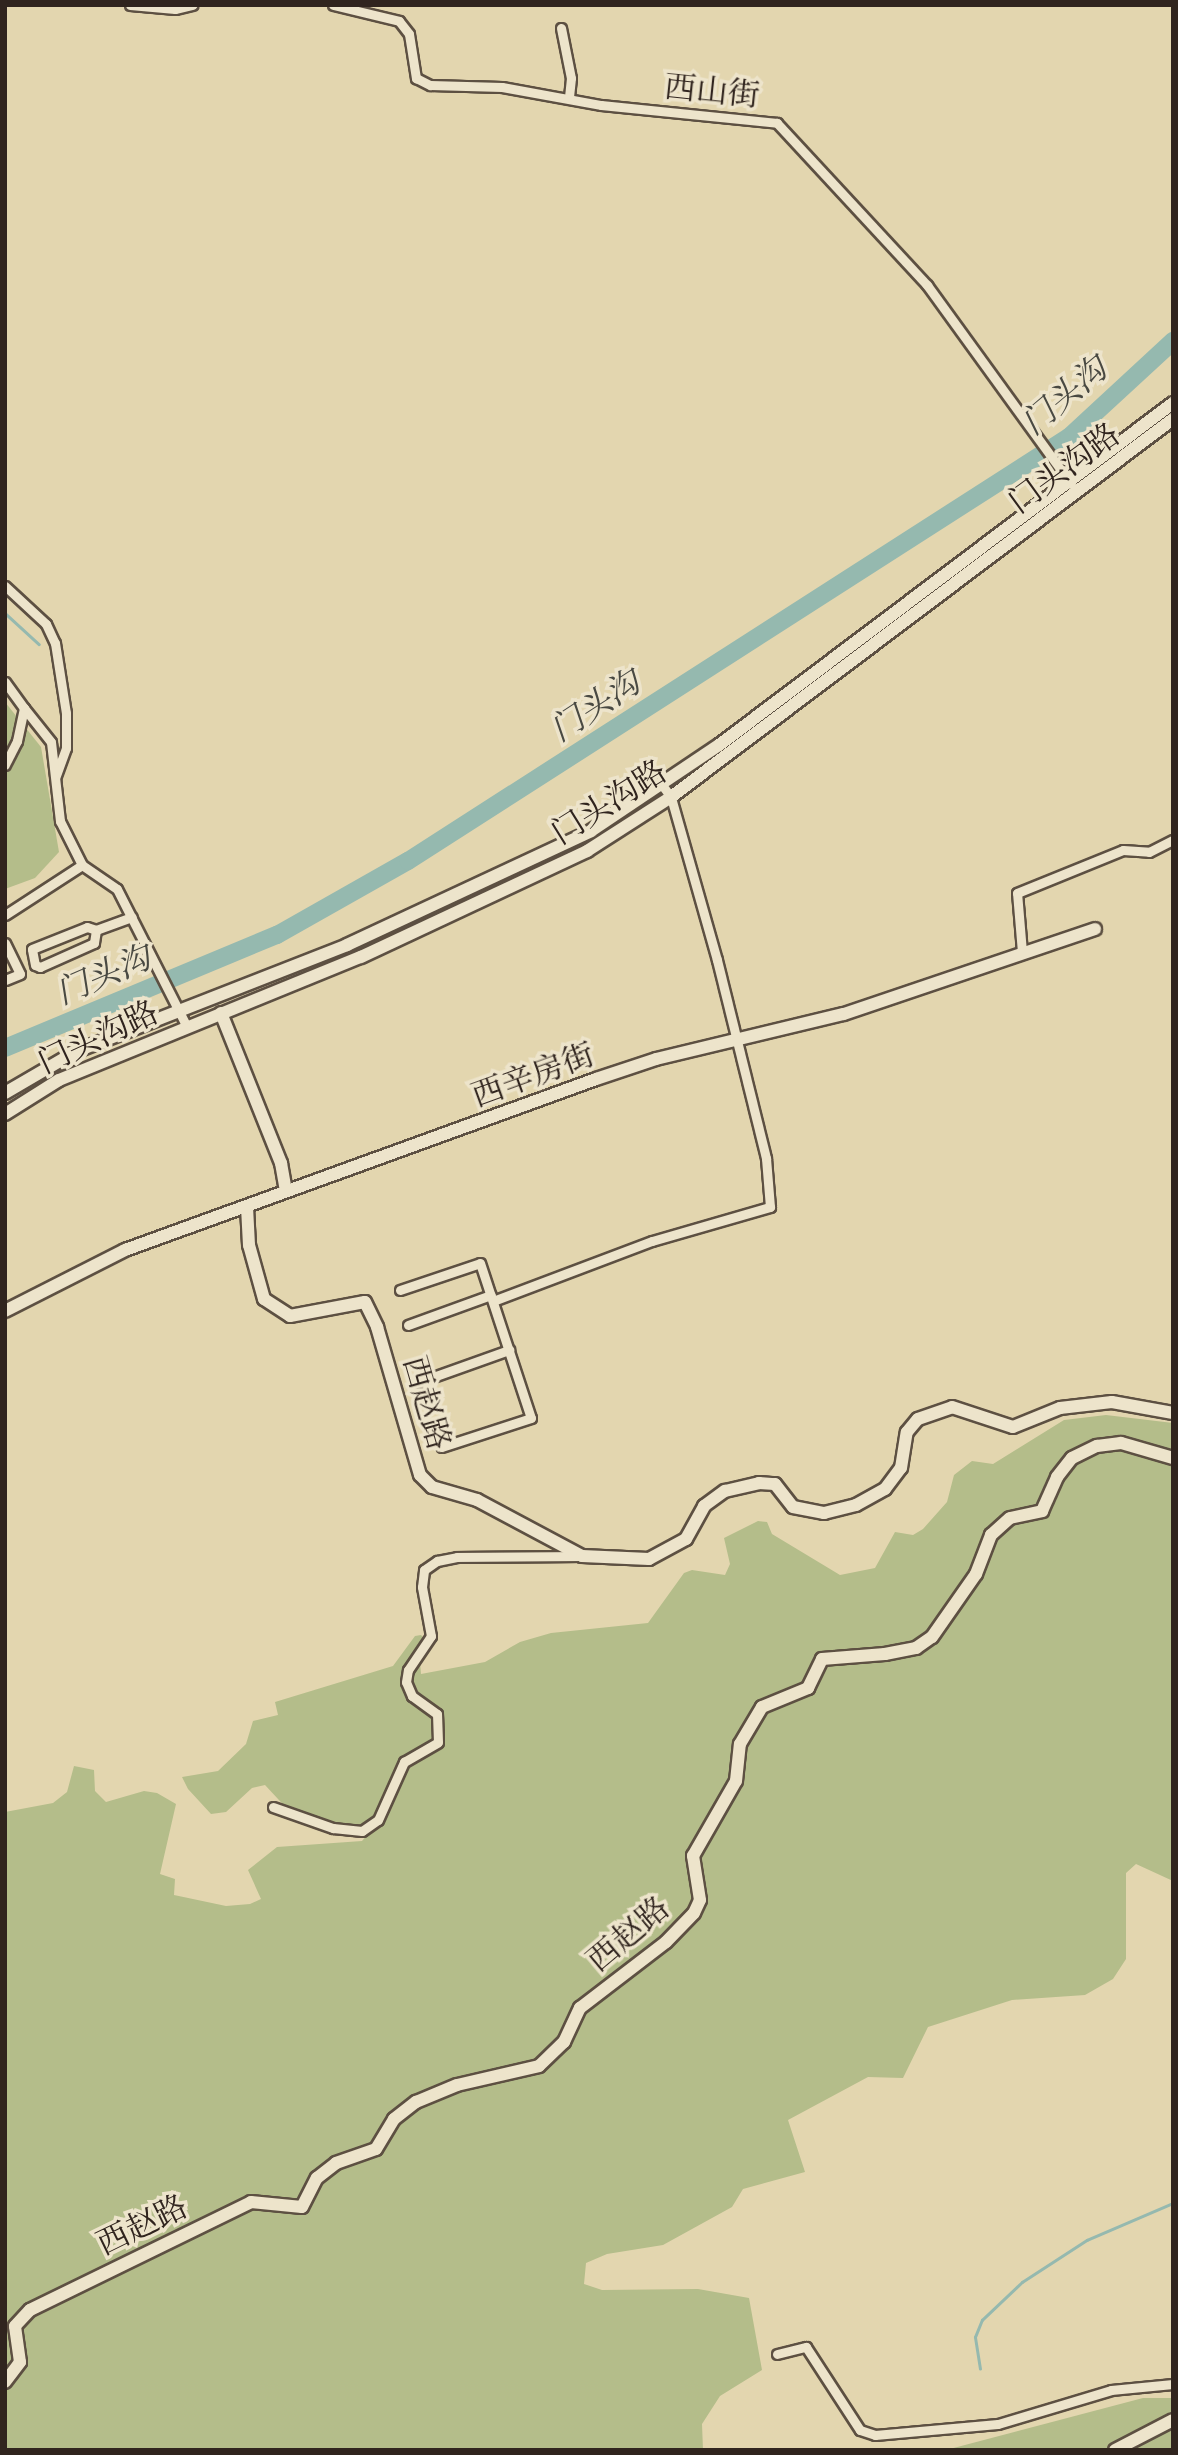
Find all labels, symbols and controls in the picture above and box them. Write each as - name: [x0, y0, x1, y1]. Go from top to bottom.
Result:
- street label: 西山街: [662, 67, 762, 115]
- water label: 门头沟: [1013, 349, 1115, 443]
- street label: 门头沟路: [1001, 415, 1127, 521]
- water label: 门头沟: [543, 662, 647, 750]
- street label: 门头沟路: [545, 752, 673, 852]
- water label: 门头沟: [50, 937, 156, 1013]
- street label: 门头沟路: [32, 993, 164, 1081]
- street label: 西辛房街: [466, 1035, 600, 1115]
- street label: 西赵路: [395, 1352, 459, 1454]
- street label: 西赵路: [579, 1888, 677, 1980]
- street label: 西赵路: [90, 2187, 194, 2263]

